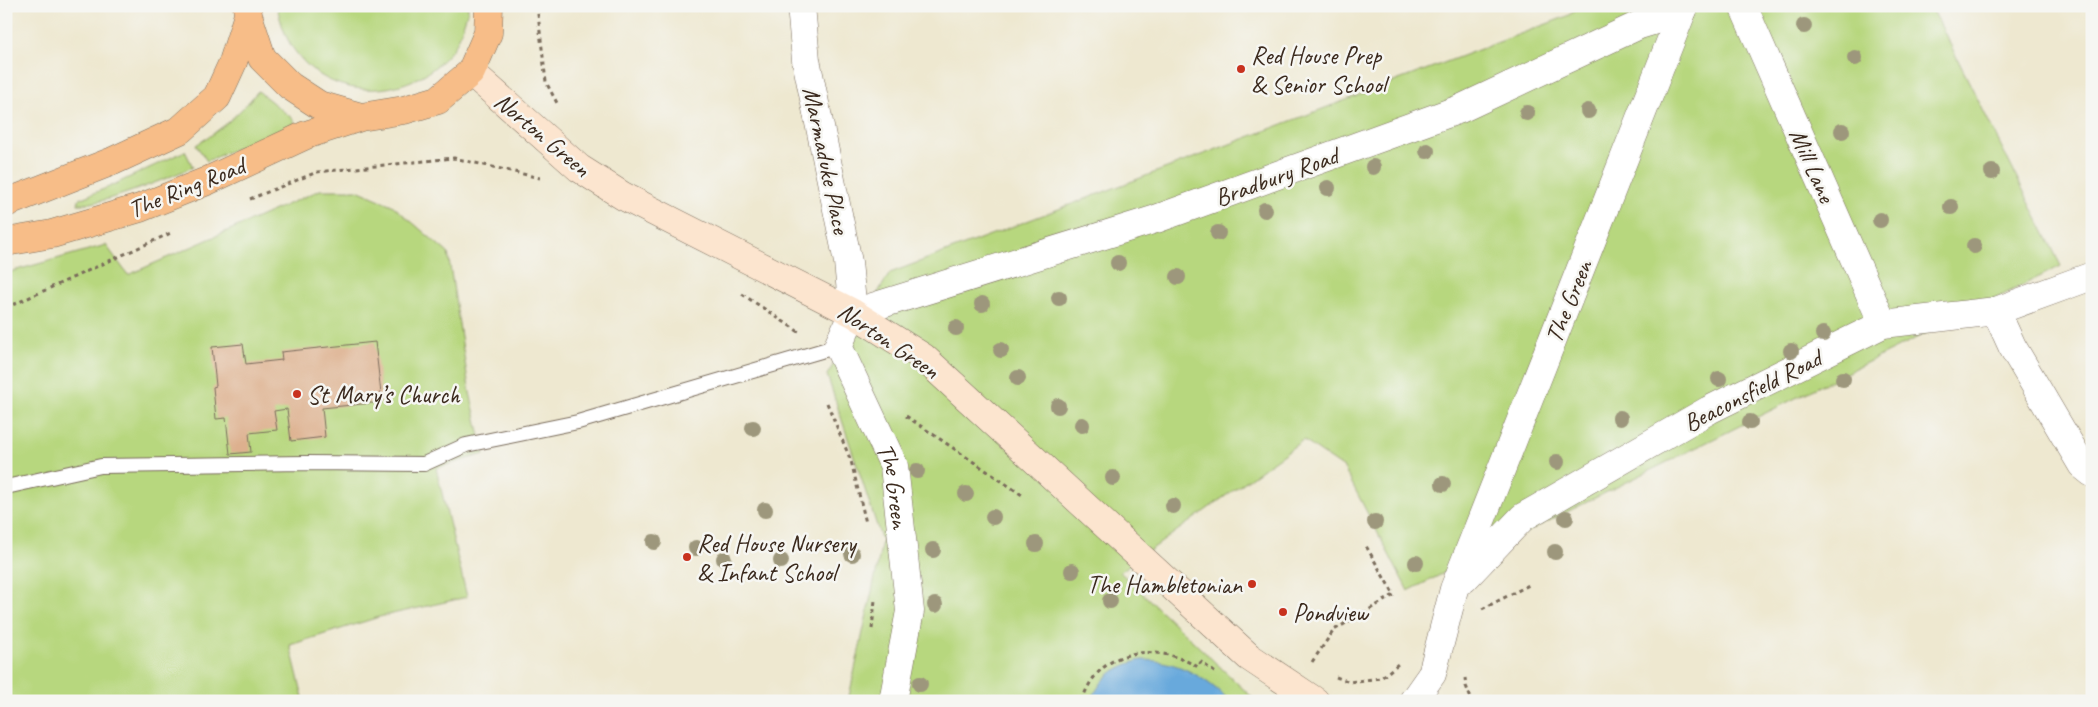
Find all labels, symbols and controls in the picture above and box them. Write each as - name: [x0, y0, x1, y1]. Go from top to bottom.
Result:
- place label: Red House Prep & Senior School: [1251, 40, 1390, 101]
- marker: Red House Prep & Senior School: [1235, 63, 1247, 75]
- street label: Marmaduke Place: [795, 84, 858, 238]
- street label: Norton Green: [488, 85, 598, 185]
- street label: Mill Lane: [1782, 124, 1843, 209]
- street label: Bradbury Road: [1210, 139, 1345, 214]
- street label: The Ring Road: [123, 149, 253, 226]
- street label: The Green: [1538, 254, 1601, 348]
- street label: Norton Green: [831, 295, 946, 387]
- street label: Beaconsfield Road: [1678, 341, 1830, 439]
- place label: St Mary’s Church: [307, 379, 461, 411]
- marker: St Mary’s Church: [291, 388, 303, 400]
- street label: The Green: [869, 438, 916, 532]
- place label: Red House Nursery & Infant School: [697, 528, 858, 589]
- marker: Red House Nursery & Infant School: [681, 551, 693, 563]
- place label: The Hambletonian: [1087, 569, 1243, 601]
- marker: The Hambletonian: [1246, 578, 1258, 590]
- place label: Pondview: [1293, 597, 1370, 629]
- marker: Pondview: [1277, 606, 1289, 618]

